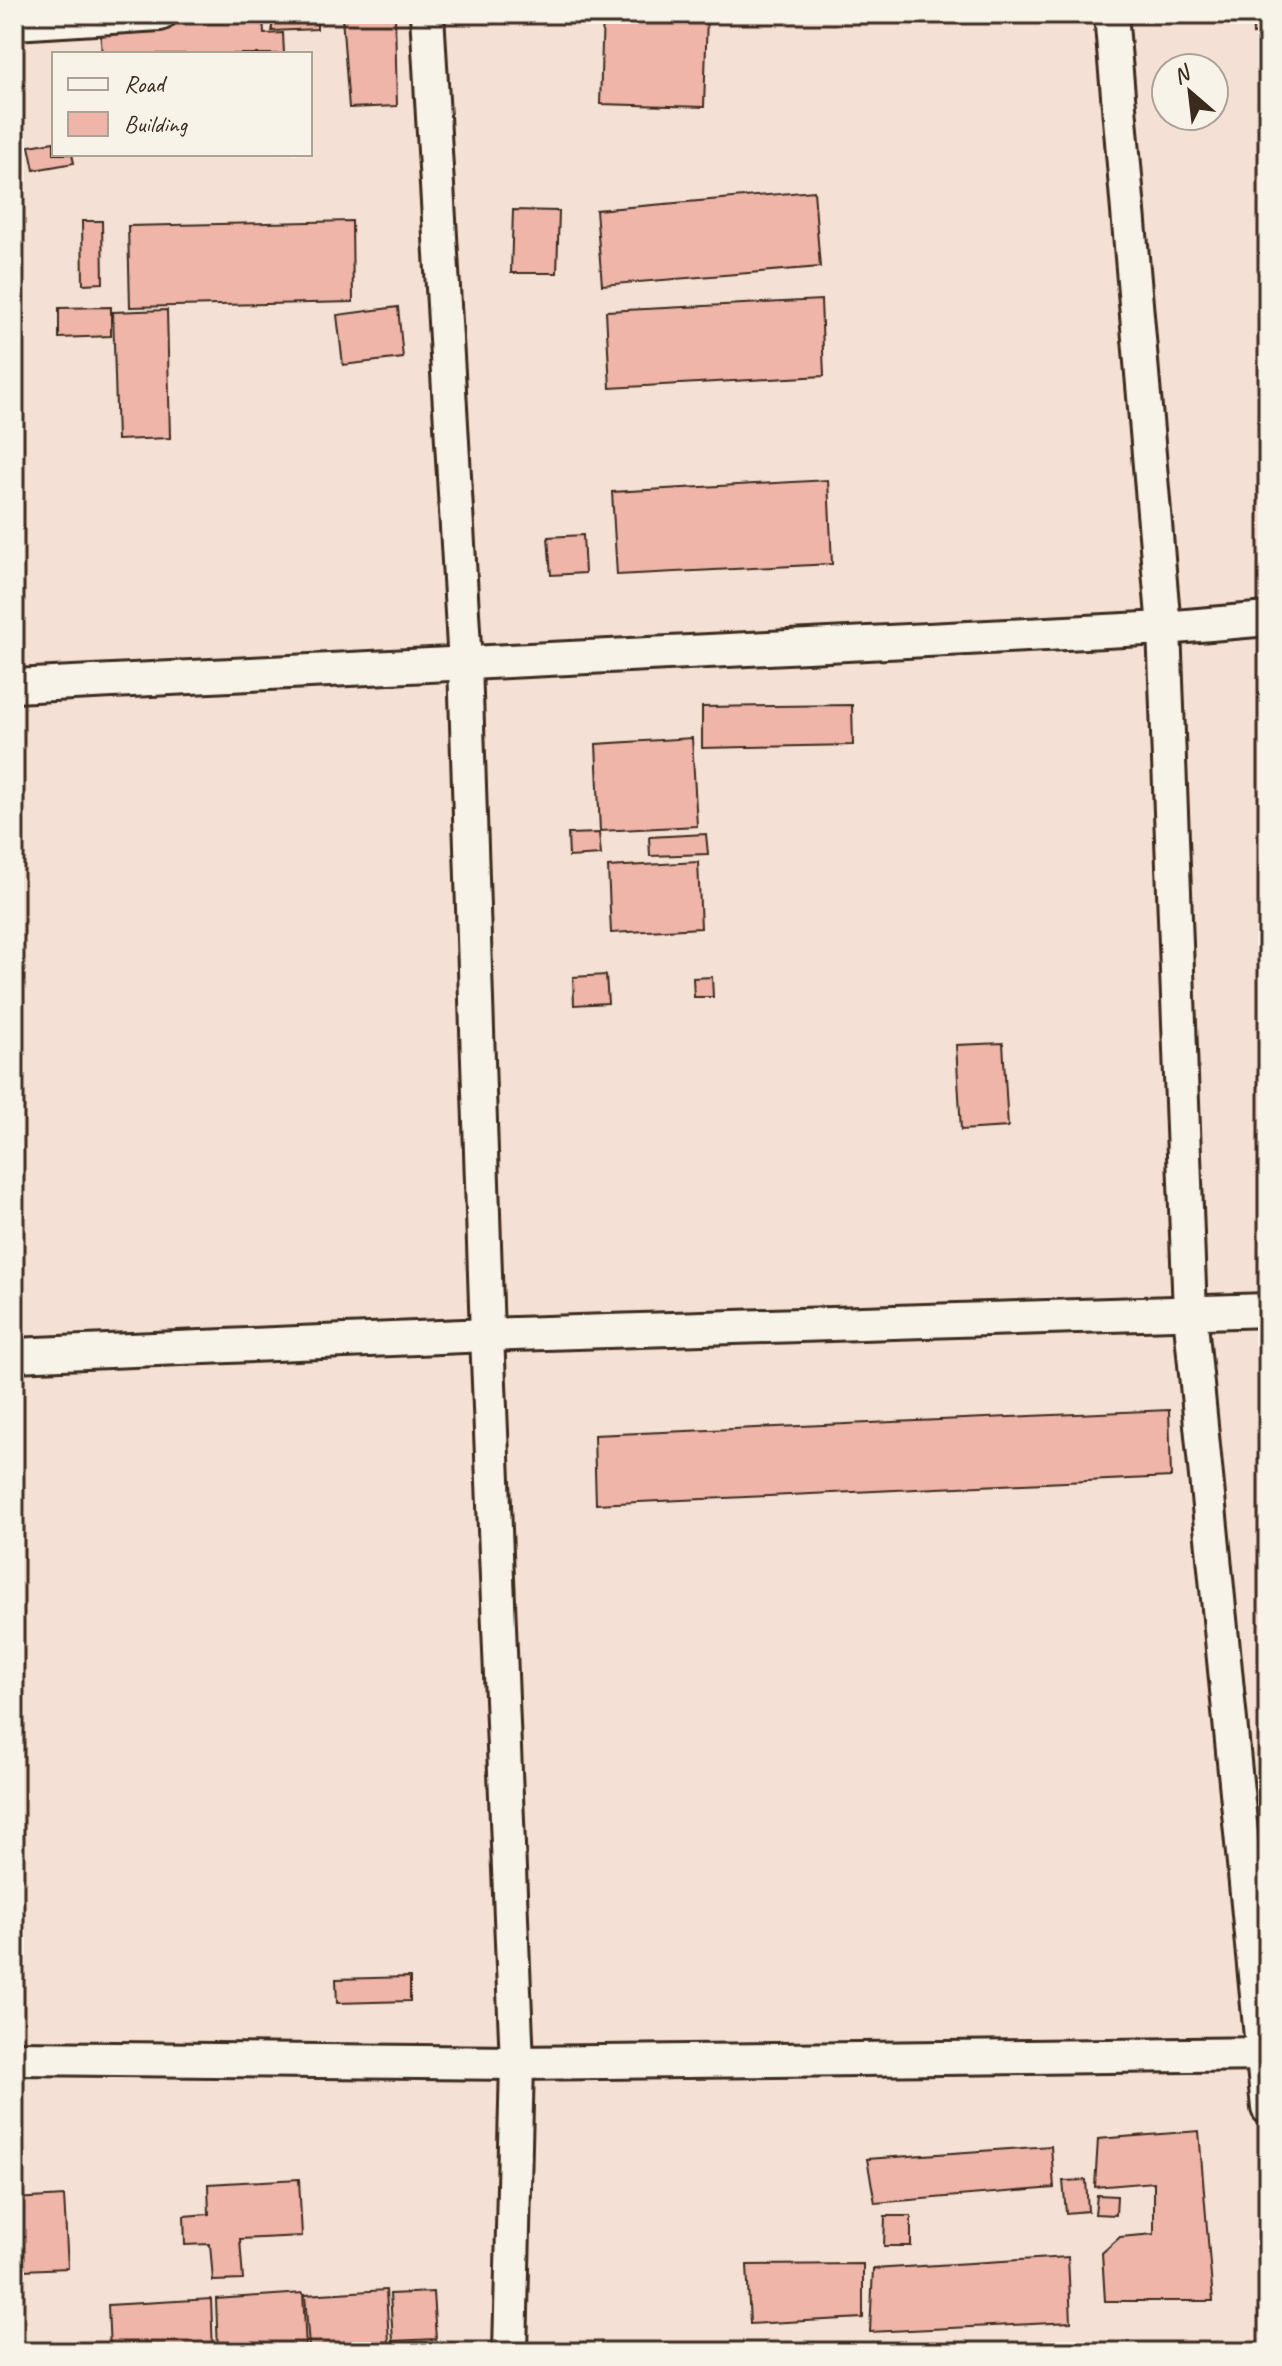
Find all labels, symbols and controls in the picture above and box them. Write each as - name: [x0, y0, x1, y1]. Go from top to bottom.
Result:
- legend: [52, 52, 312, 156]
- north arrow: [1150, 52, 1230, 132]
- text: N: [1168, 58, 1197, 91]
- text: Road: [124, 69, 168, 99]
- text: Building: [124, 109, 189, 139]

